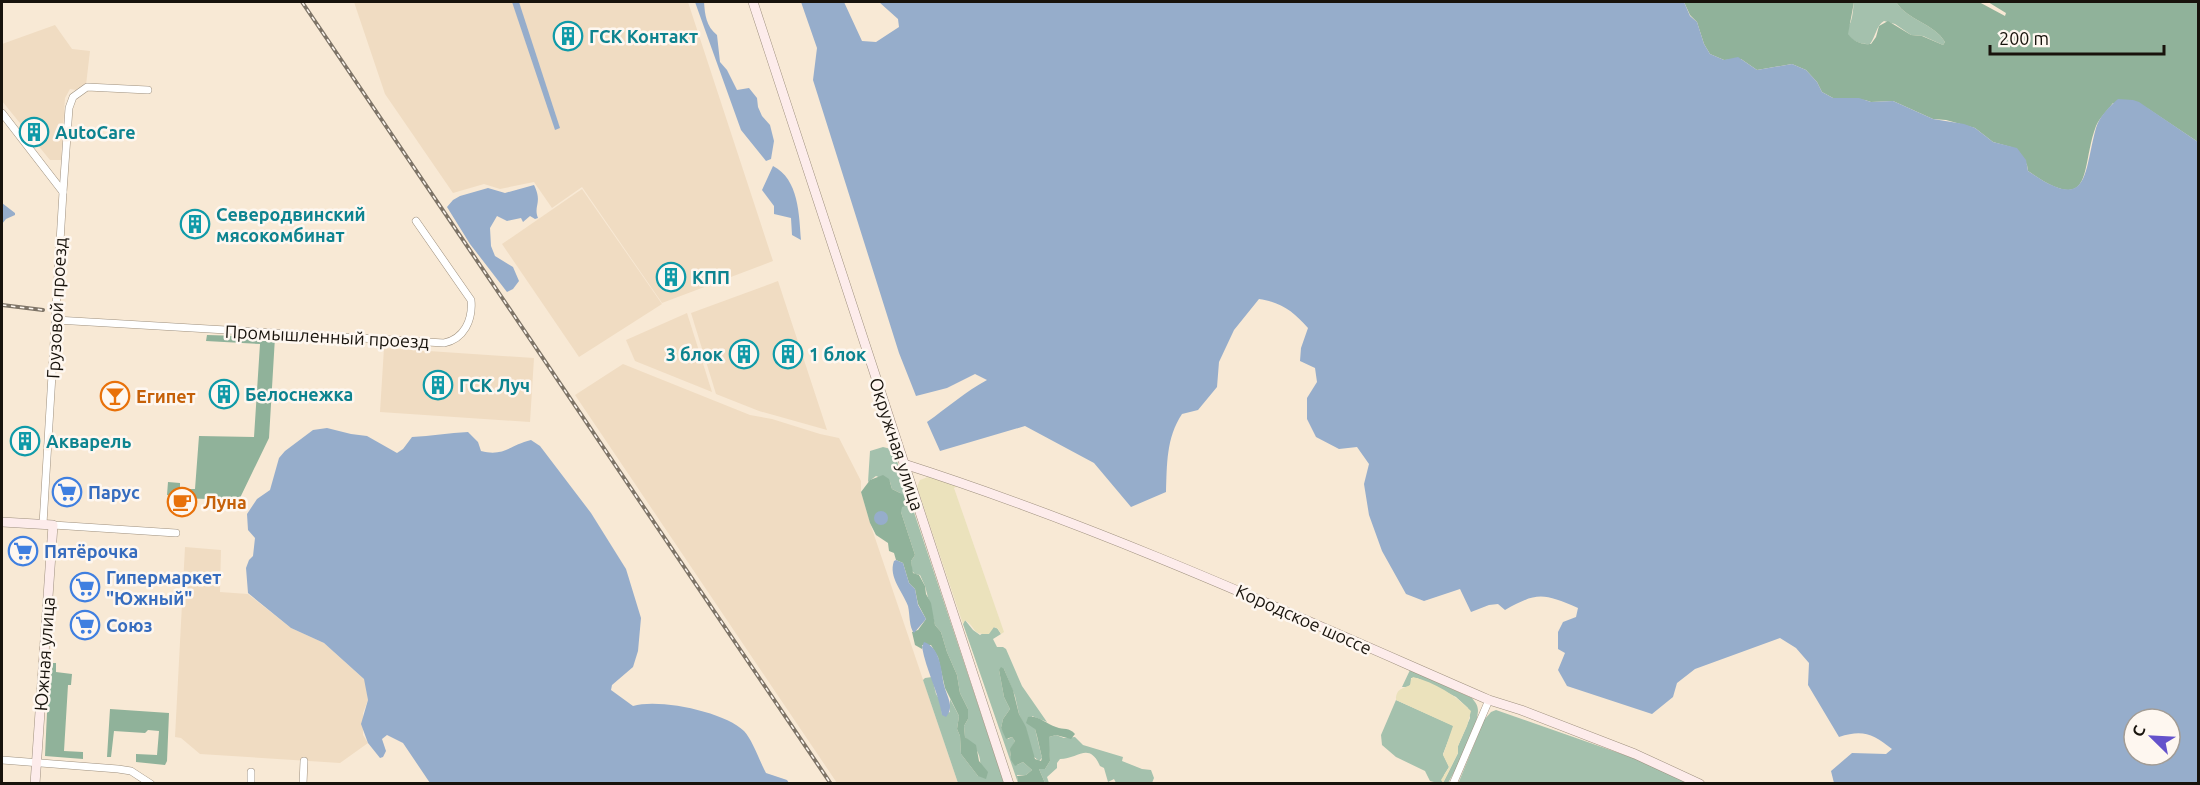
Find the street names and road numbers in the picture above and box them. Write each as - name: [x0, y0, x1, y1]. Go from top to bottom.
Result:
- street label: Грузовой проезд: [42, 236, 70, 379]
- street label: Промышленный проезд: [224, 321, 430, 351]
- street label: Окружная улица: [866, 375, 928, 513]
- street label: Кородское шоссе: [1233, 580, 1375, 658]
- street label: Южная улица: [30, 596, 58, 712]

